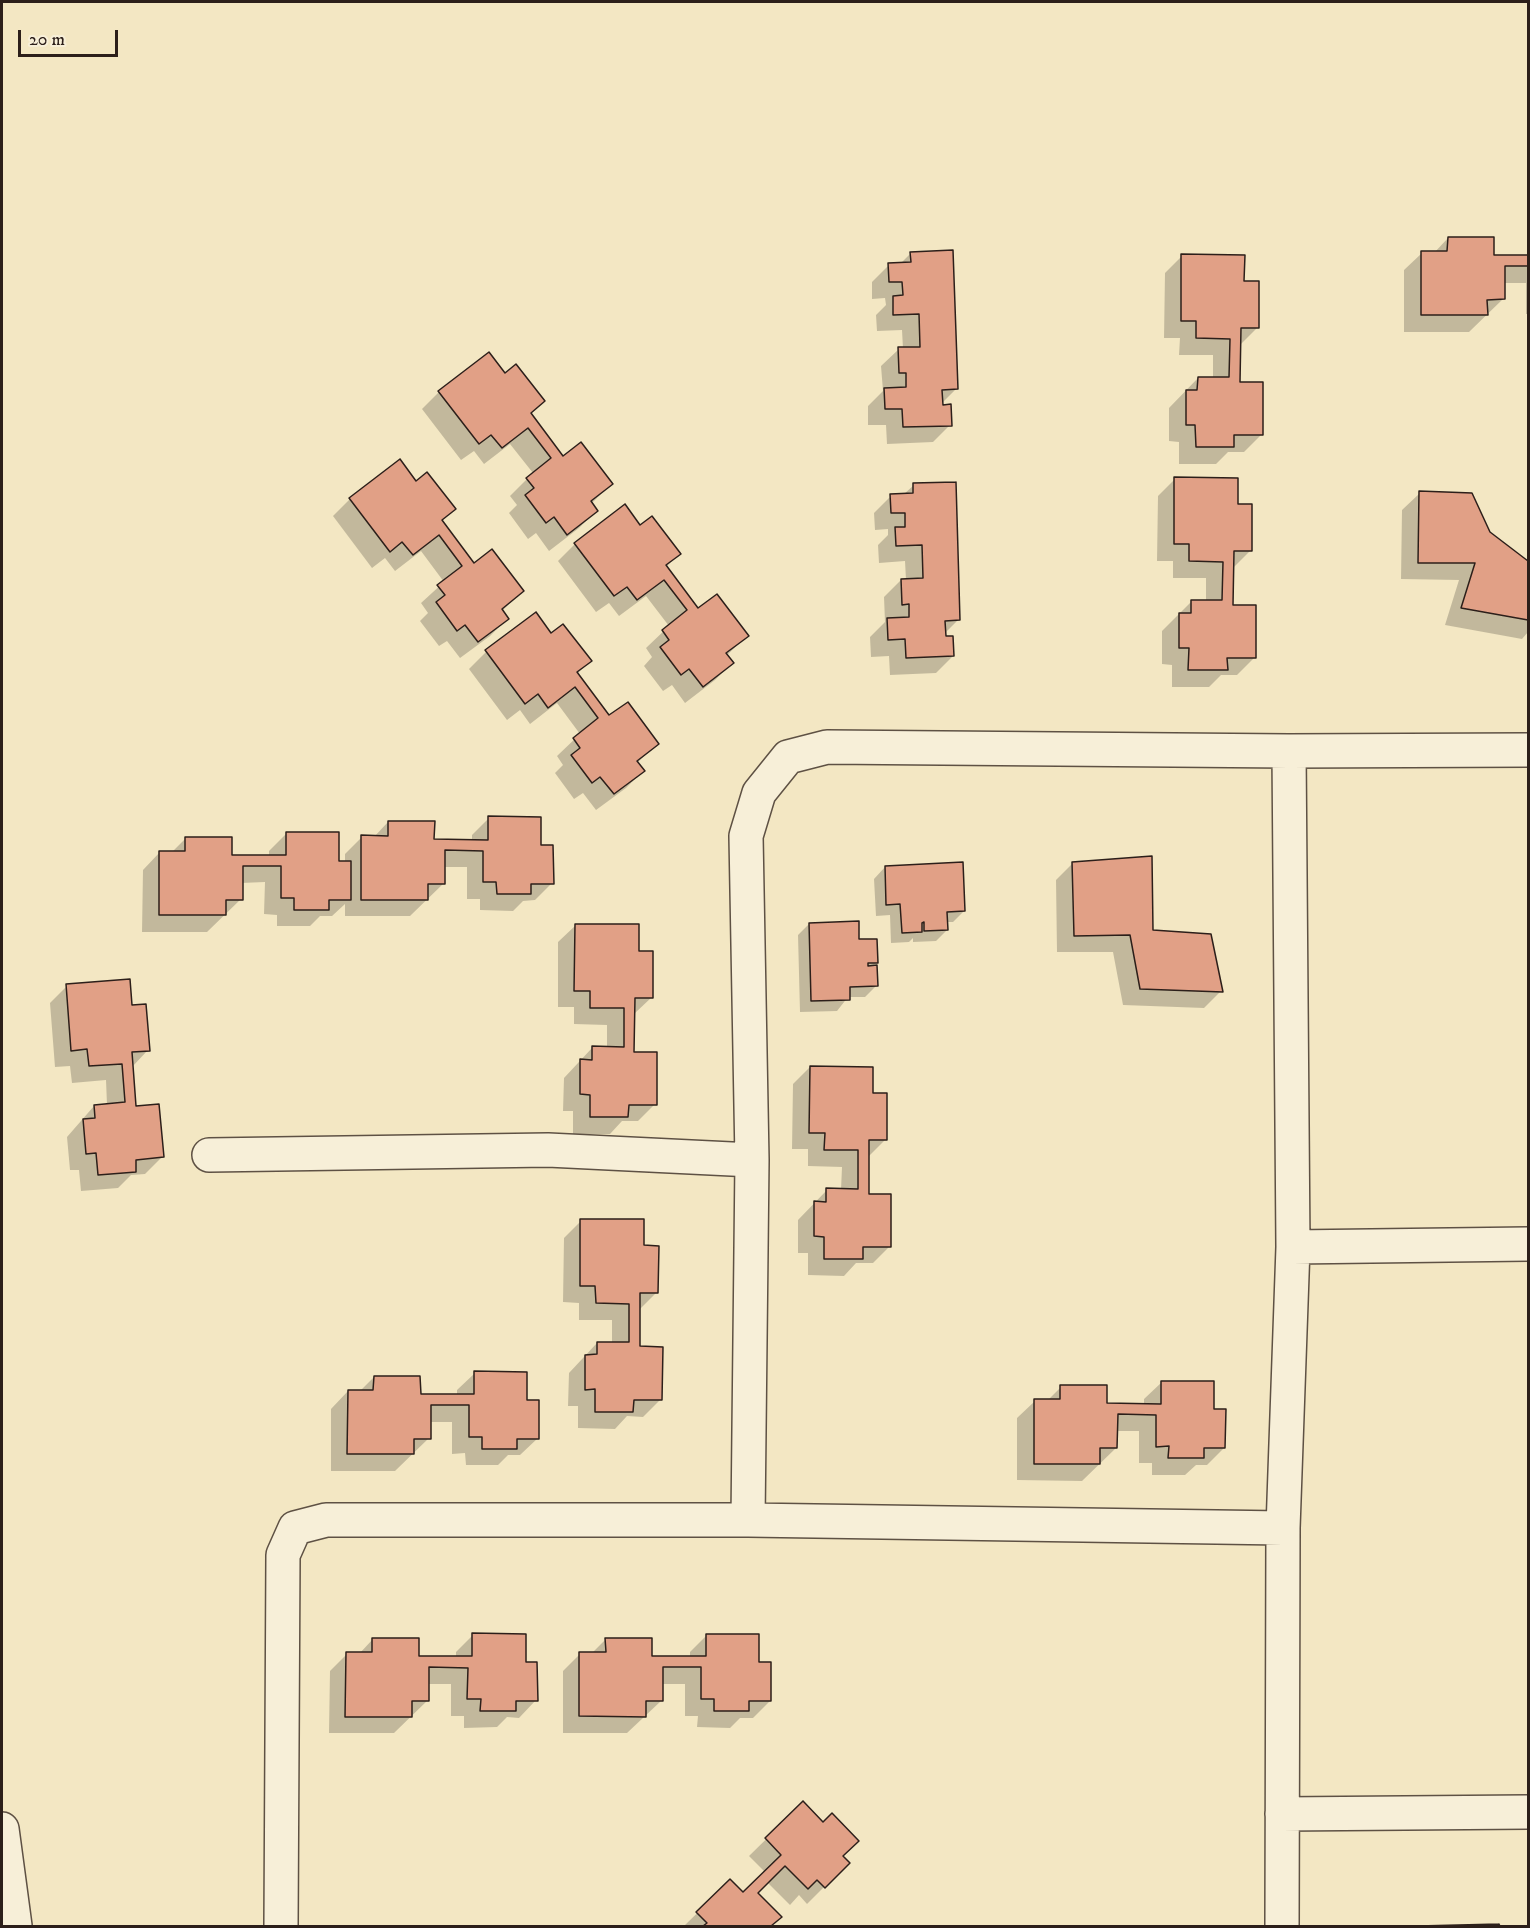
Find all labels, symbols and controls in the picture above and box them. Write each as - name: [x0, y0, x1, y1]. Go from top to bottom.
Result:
- scale bar: [21, 18, 122, 56]
- text: 20 m: [29, 29, 65, 51]

